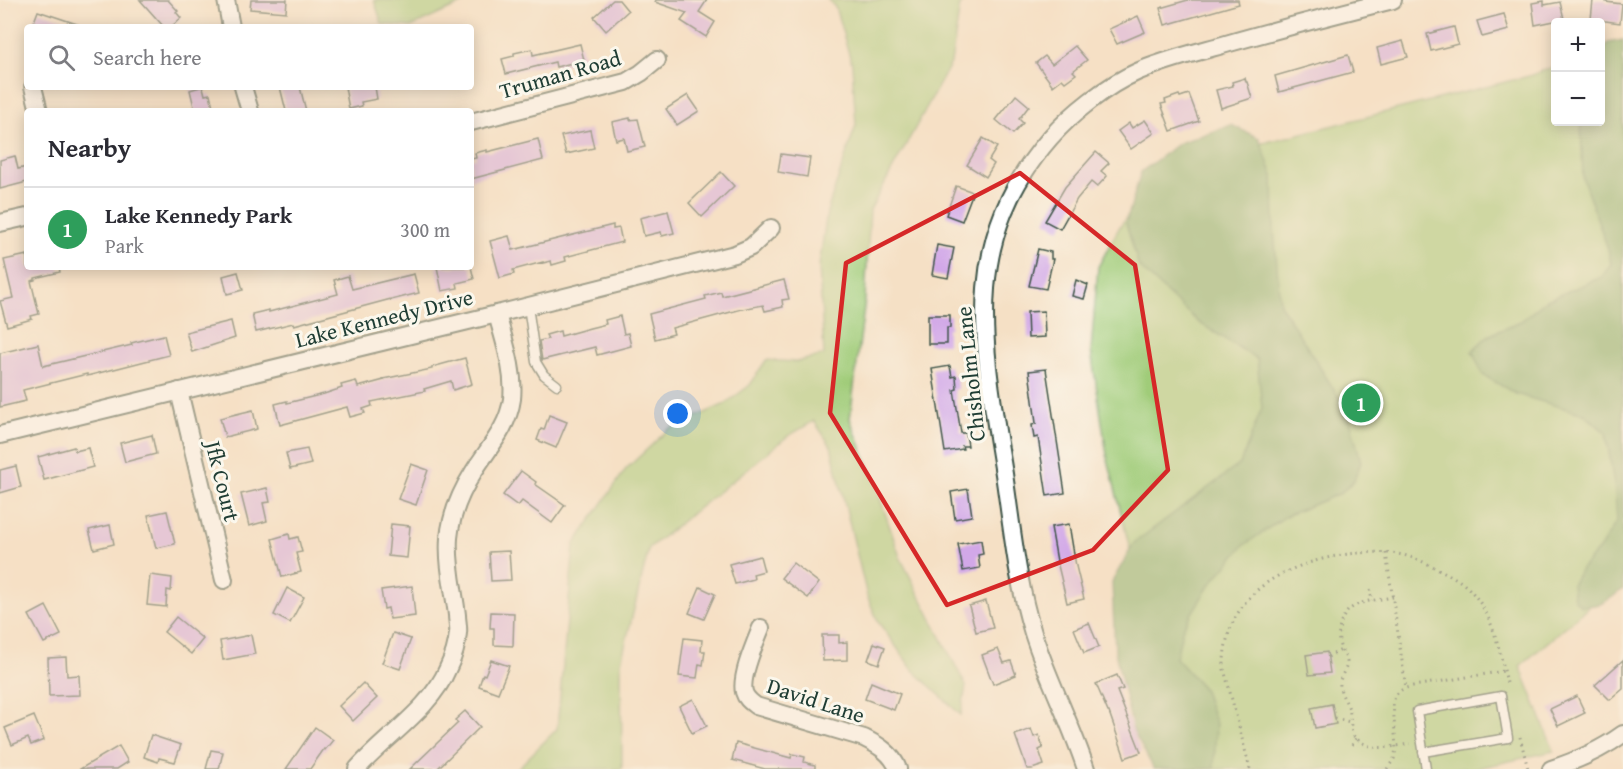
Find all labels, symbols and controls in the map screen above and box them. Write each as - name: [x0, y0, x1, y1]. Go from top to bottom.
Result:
- map controls: [1551, 18, 1605, 126]
- button: +: [1551, 18, 1605, 72]
- search box: [24, 24, 474, 90]
- icon: search: [45, 41, 78, 74]
- text: Search here: [93, 41, 202, 73]
- street label: Truman Road: [496, 41, 625, 107]
- button: −: [1551, 72, 1605, 126]
- text: Nearby: [48, 128, 131, 167]
- text: Lake Kennedy Park: [105, 199, 292, 231]
- text: 1: [62, 215, 73, 244]
- text: 300 m: [400, 215, 450, 244]
- text: Park: [105, 231, 144, 260]
- street label: Lake Kennedy Drive: [292, 280, 476, 356]
- street label: Chisholm Lane: [947, 305, 993, 443]
- pin: 1: [1342, 380, 1380, 426]
- your location: [663, 399, 692, 428]
- street label: Jfk Court: [197, 434, 248, 525]
- street label: David Lane: [763, 669, 869, 731]

